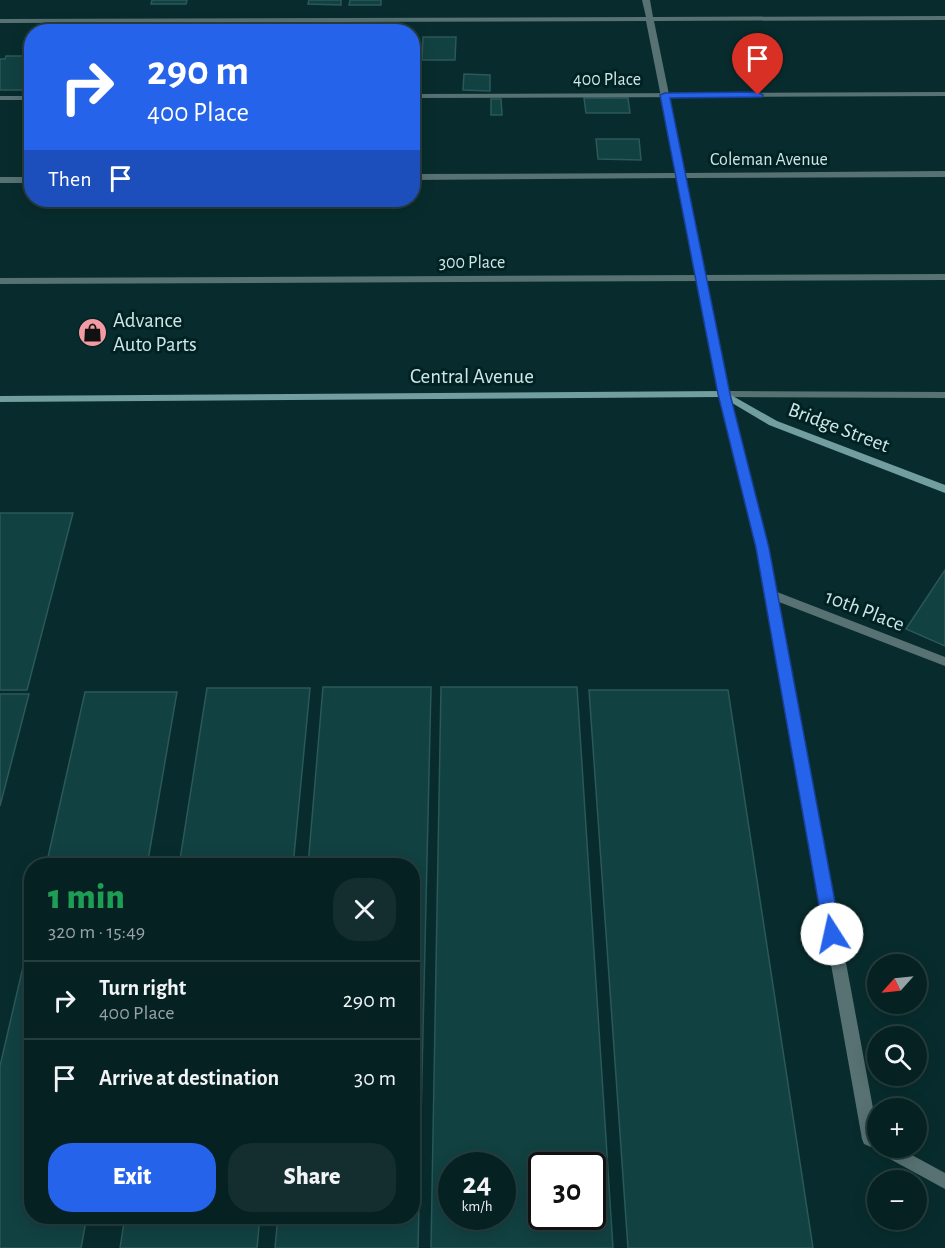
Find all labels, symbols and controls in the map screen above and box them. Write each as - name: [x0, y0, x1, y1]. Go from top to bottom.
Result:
- pin: [732, 33, 783, 95]
- icon: arrive: [741, 42, 774, 75]
- icon: right: [48, 48, 126, 126]
- text: 290 m: [147, 50, 249, 92]
- street label: 400 Place: [573, 71, 641, 89]
- text: 400 Place: [147, 99, 249, 126]
- street label: Coleman Avenue: [710, 151, 828, 169]
- icon: arrive: [104, 162, 137, 195]
- text: Then: [48, 168, 92, 190]
- street label: 300 Place: [439, 254, 505, 272]
- place label: Advance Auto Parts: [113, 310, 197, 355]
- shop icon: Advance Auto Parts: [76, 316, 108, 348]
- street label: Central Avenue: [410, 366, 534, 387]
- street label: Bridge Street: [785, 399, 893, 456]
- street label: 10th Place: [822, 586, 907, 635]
- button: close: [333, 878, 396, 941]
- text: 1 min: [48, 879, 125, 915]
- position arrow: [800, 902, 864, 966]
- text: 320 m · 15:49: [48, 922, 145, 942]
- north arrow: [867, 954, 927, 1014]
- map controls: [867, 954, 927, 1230]
- text: Turn right: [99, 977, 186, 999]
- icon: right: [48, 984, 81, 1017]
- text: 290 m: [343, 989, 396, 1011]
- text: 400 Place: [99, 1003, 175, 1023]
- button: search: [867, 1026, 927, 1086]
- icon: arrive: [48, 1062, 81, 1095]
- text: Arrive at destination: [99, 1067, 279, 1089]
- text: 30 m: [354, 1067, 396, 1089]
- button: +: [867, 1098, 927, 1158]
- button: Exit: [48, 1143, 216, 1212]
- button: Share: [228, 1143, 396, 1212]
- speed limit sign: 30: [528, 1152, 606, 1230]
- text: 24: [462, 1169, 492, 1199]
- button: −: [867, 1170, 927, 1230]
- text: km/h: [462, 1199, 492, 1214]

